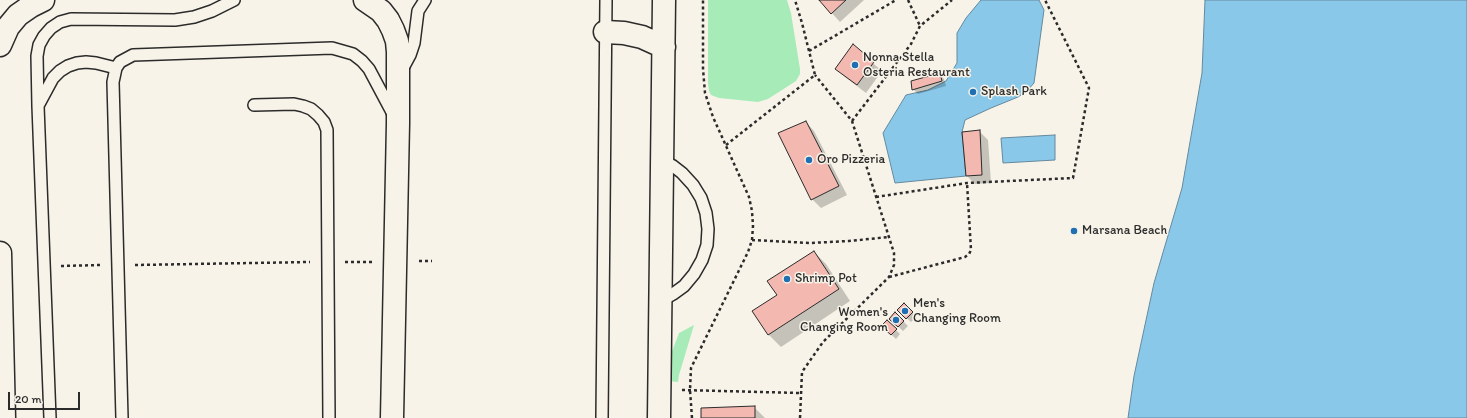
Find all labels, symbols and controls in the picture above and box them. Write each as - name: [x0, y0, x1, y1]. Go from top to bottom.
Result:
- place label: Nonna Stella Osteria Restaurant: [863, 50, 970, 81]
- marker: Nonna Stella Osteria Restaurant: [850, 60, 860, 70]
- place label: Splash Park: [981, 84, 1047, 100]
- marker: Splash Park: [968, 87, 978, 97]
- place label: Oro Pizzeria: [817, 152, 885, 168]
- marker: Oro Pizzeria: [804, 155, 814, 165]
- place label: Marsana Beach: [1082, 223, 1167, 239]
- marker: Marsana Beach: [1069, 226, 1079, 236]
- place label: Shrimp Pot: [795, 271, 857, 287]
- marker: Shrimp Pot: [782, 274, 792, 284]
- place label: Men's Changing Room: [913, 296, 1001, 327]
- place label: Women's Changing Room: [800, 305, 888, 336]
- marker: Men's Changing Room: [900, 306, 910, 316]
- marker: Women's Changing Room: [891, 315, 901, 325]
- scale bar: [10, 384, 82, 410]
- text: 20 m: [15, 392, 42, 406]

